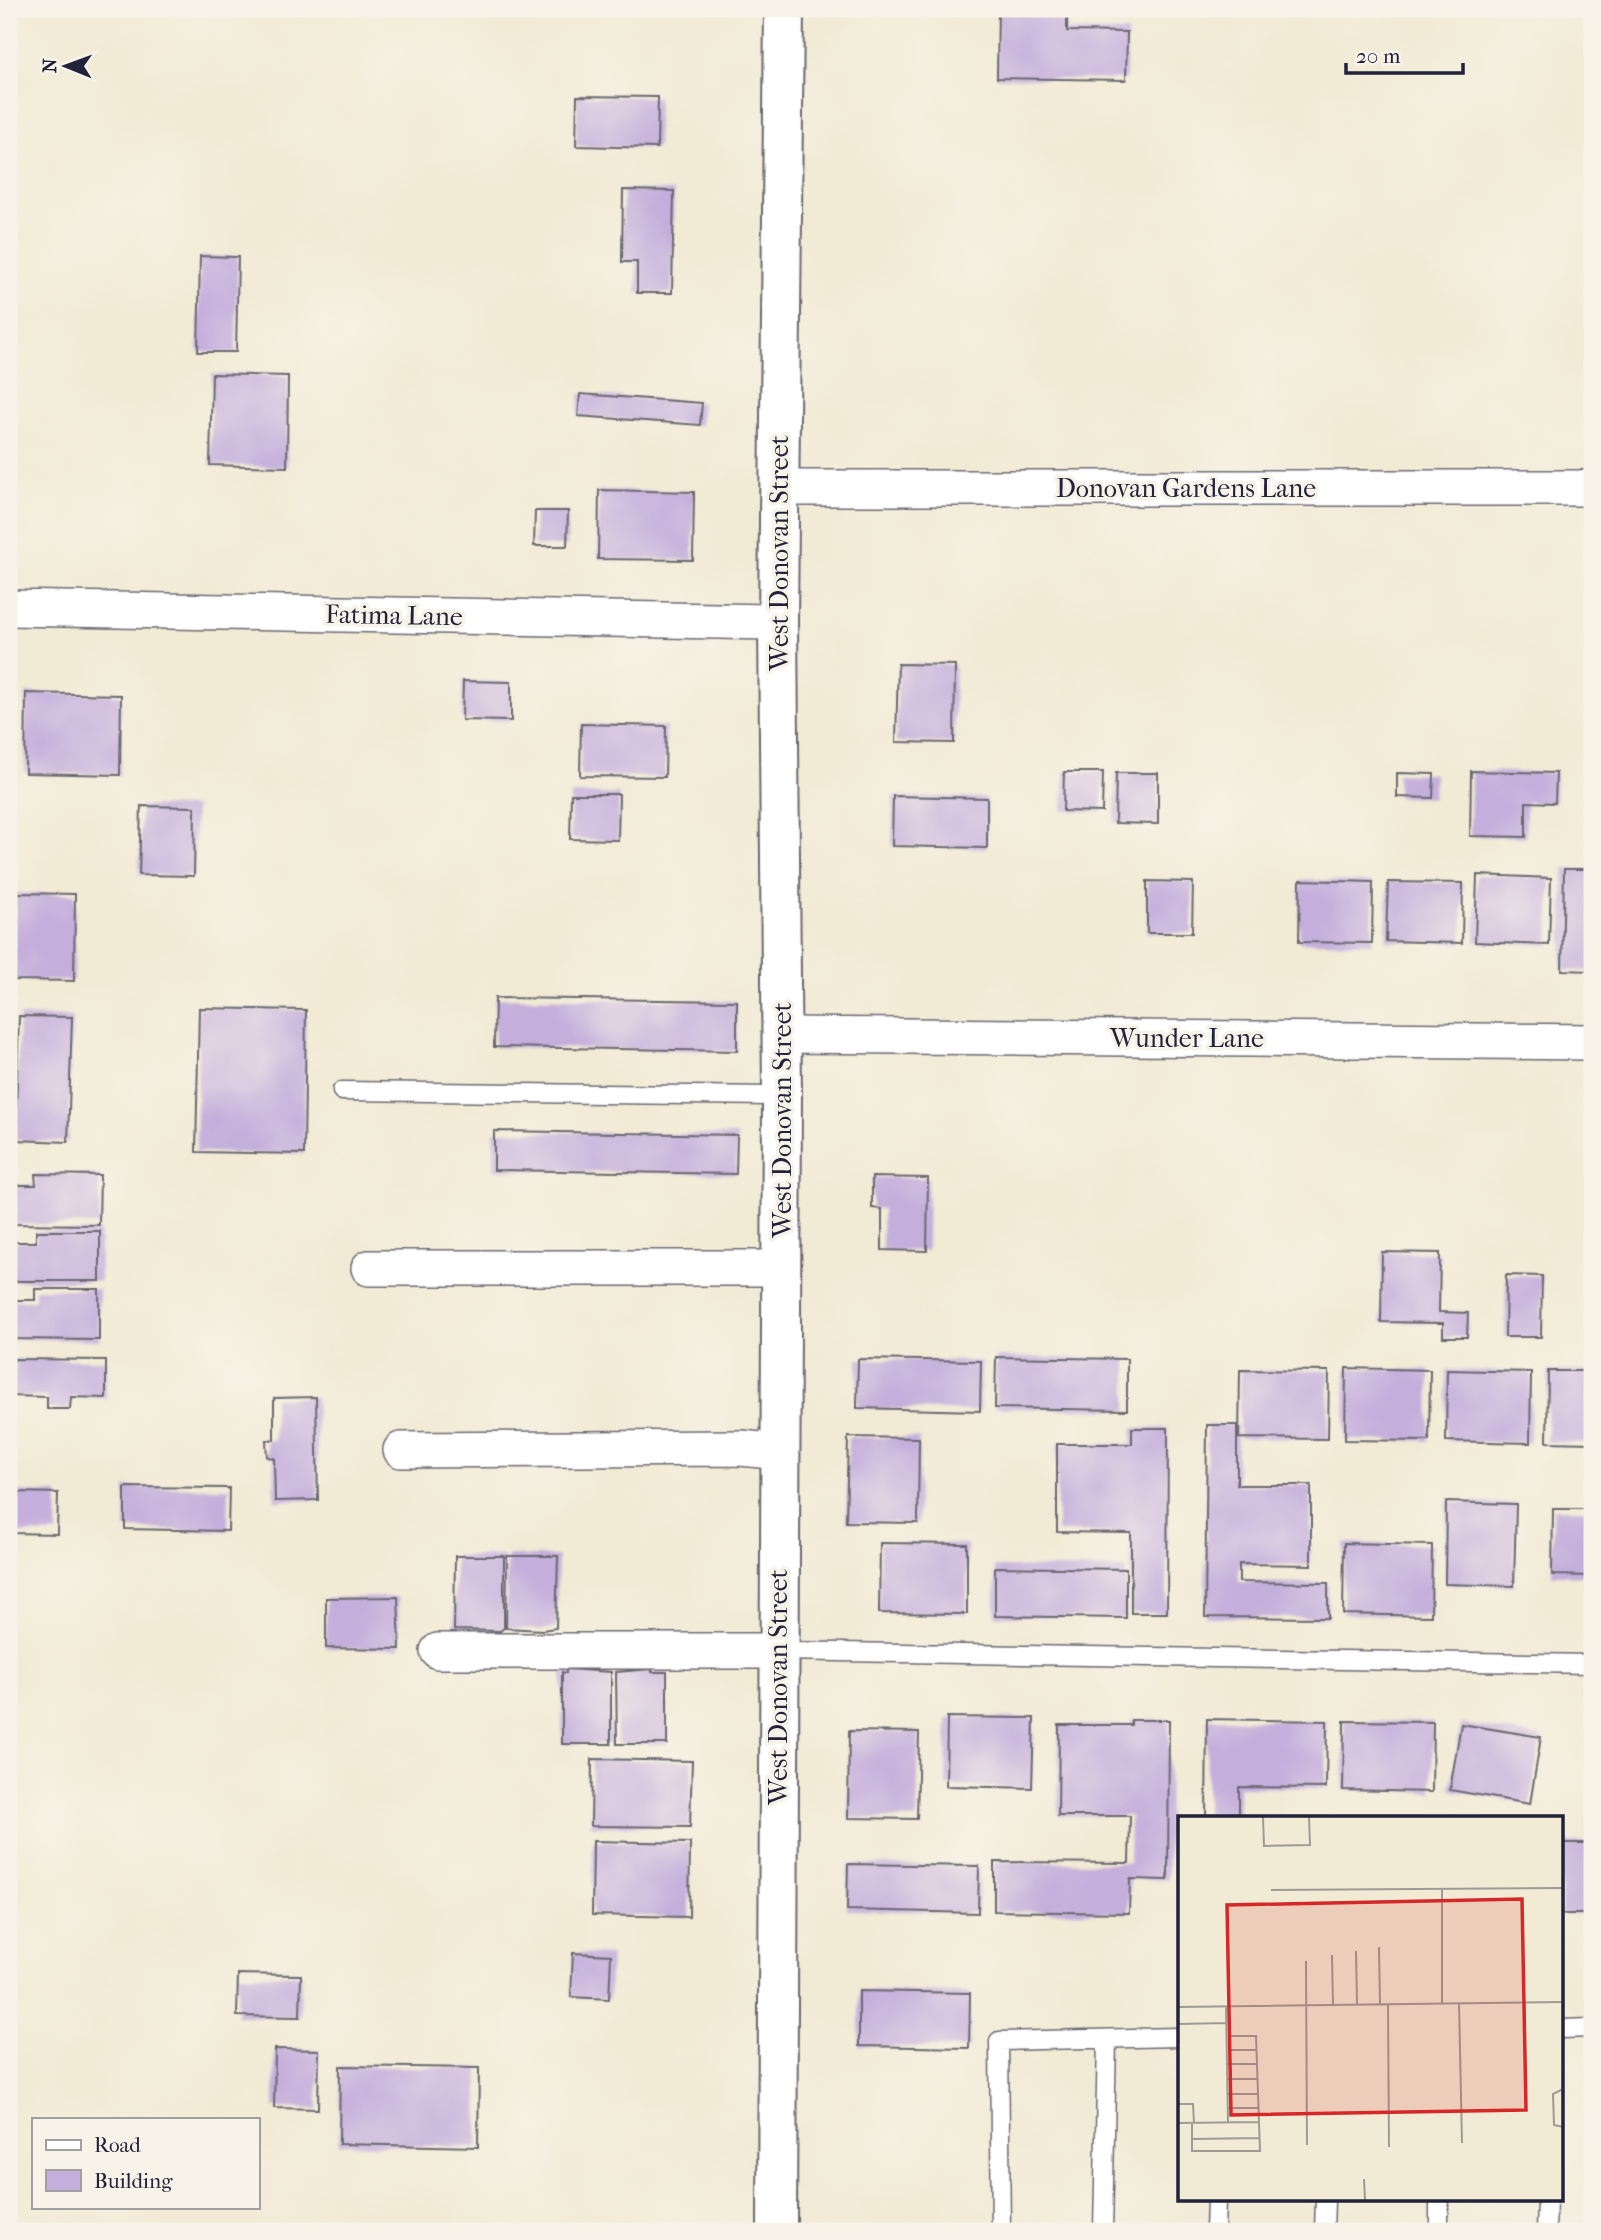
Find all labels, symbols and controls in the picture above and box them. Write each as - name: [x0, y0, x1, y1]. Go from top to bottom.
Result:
- north arrow: [32, 32, 102, 102]
- scale bar: [1346, 32, 1463, 76]
- text: 20 m: [1356, 44, 1401, 68]
- text: N: [39, 58, 61, 73]
- street label: West Donovan Street: [764, 434, 795, 672]
- street label: Donovan Gardens Lane: [1056, 473, 1316, 504]
- street label: Fatima Lane: [325, 599, 463, 632]
- street label: West Donovan Street: [767, 1001, 798, 1239]
- street label: Wunder Lane: [1109, 1023, 1264, 1054]
- street label: West Donovan Street: [763, 1568, 794, 1806]
- inset map: [1178, 1816, 1562, 2202]
- legend: [32, 2118, 259, 2208]
- text: Road: [94, 2133, 141, 2157]
- text: Building: [94, 2169, 173, 2193]

